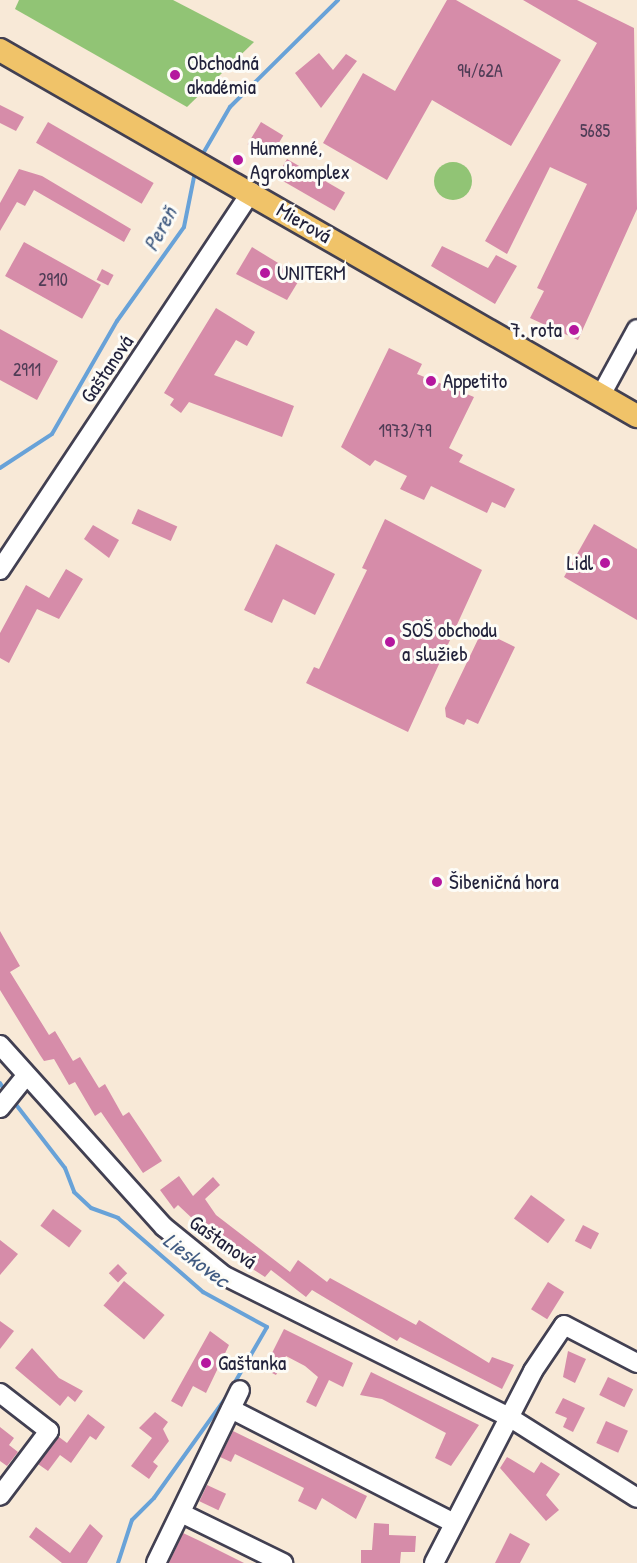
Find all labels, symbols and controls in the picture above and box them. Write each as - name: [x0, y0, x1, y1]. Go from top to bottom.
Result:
- place label: Obchodná akadémia: [187, 50, 259, 100]
- house number: 94/62A: [457, 60, 503, 82]
- marker: Obchodná akadémia: [168, 68, 182, 82]
- house number: 5685: [580, 120, 610, 142]
- place label: Humenné, Agrokomplex: [250, 135, 350, 185]
- marker: Humenné, Agrokomplex: [231, 153, 245, 167]
- street label: Mierová: [272, 197, 336, 249]
- water label: Pereň: [137, 202, 183, 256]
- place label: UNITERM: [277, 260, 346, 286]
- marker: UNITERM: [258, 266, 272, 280]
- house number: 2910: [38, 269, 68, 291]
- place label: 7. rota: [510, 317, 562, 343]
- marker: 7. rota: [567, 323, 581, 337]
- street label: Gaštanová: [75, 330, 139, 408]
- house number: 2911: [13, 359, 41, 381]
- place label: Appetito: [443, 368, 507, 394]
- marker: Appetito: [424, 374, 438, 388]
- house number: 1973/79: [378, 420, 432, 442]
- place label: Lidl: [567, 550, 593, 576]
- marker: Lidl: [598, 556, 612, 570]
- place label: SOŠ obchodu a služieb: [402, 617, 497, 667]
- marker: SOŠ obchodu a služieb: [383, 635, 397, 649]
- place label: Šibeničná hora: [449, 869, 559, 895]
- marker: Šibeničná hora: [430, 875, 444, 889]
- street label: Gaštanová: [184, 1210, 262, 1274]
- water label: Lieskovec: [158, 1227, 234, 1293]
- place label: Gaštanka: [218, 1350, 286, 1376]
- marker: Gaštanka: [199, 1356, 213, 1370]

